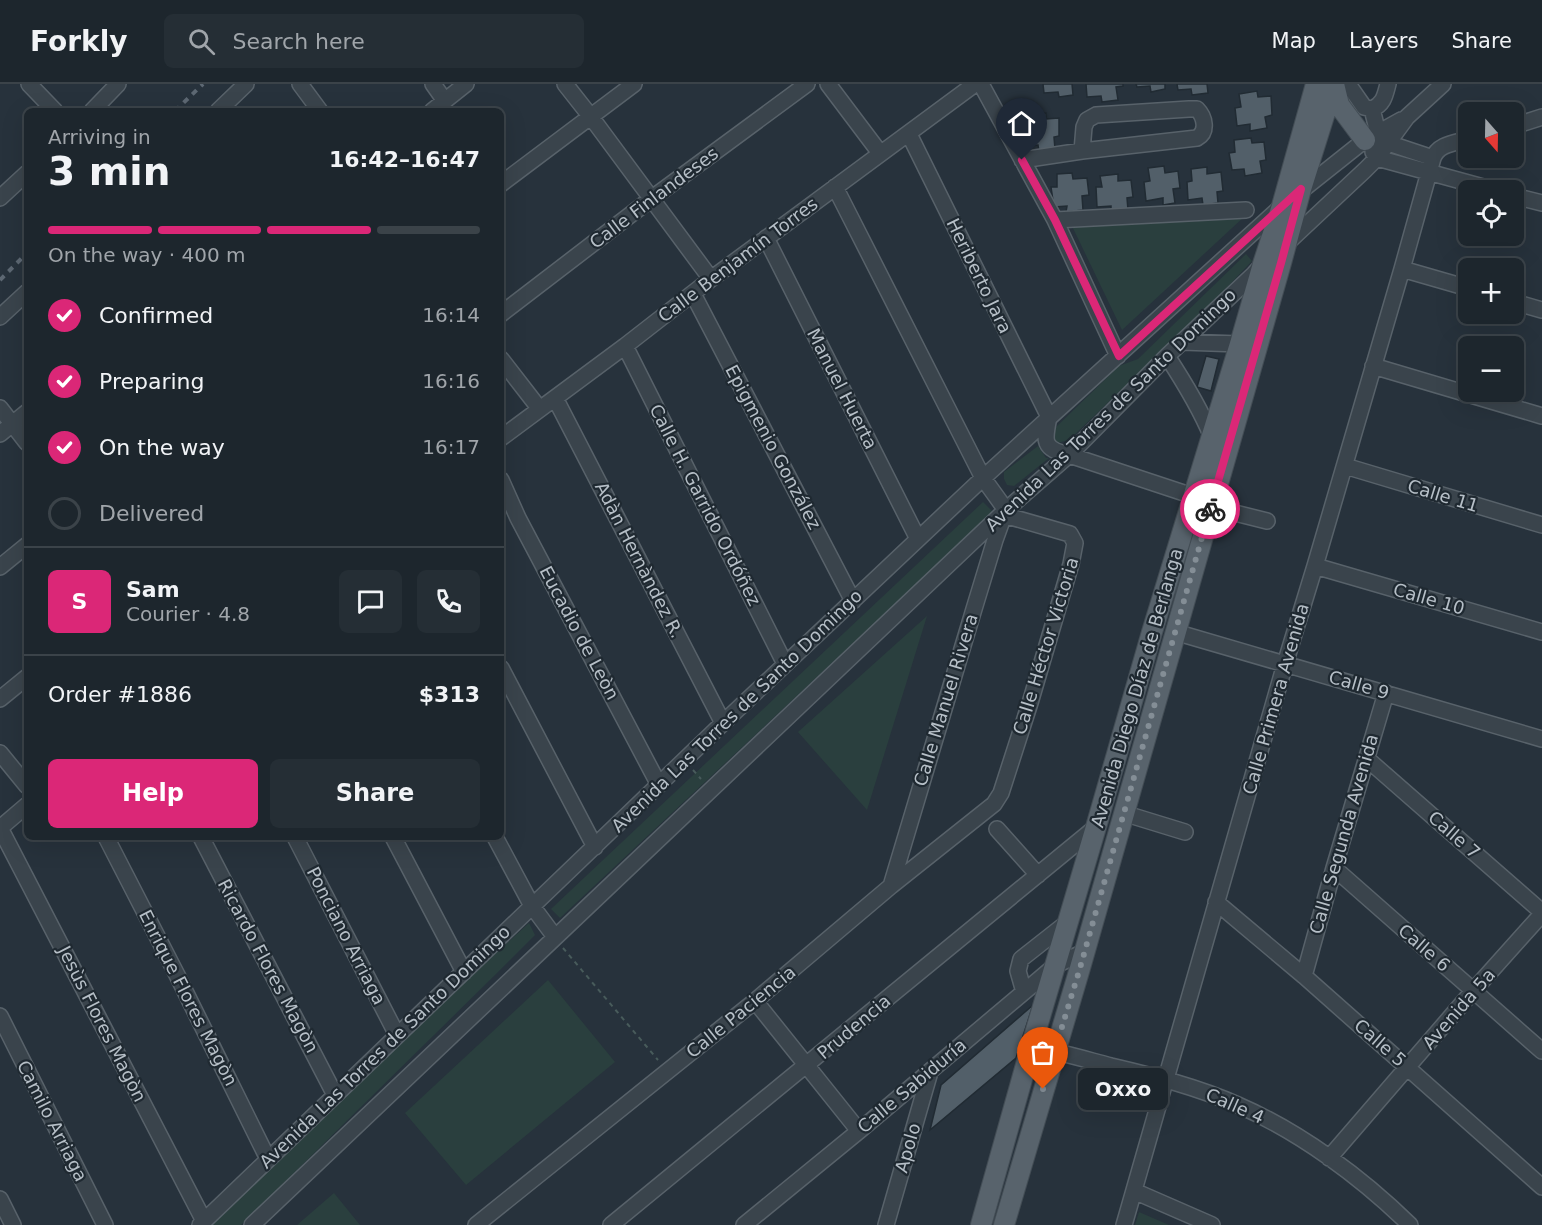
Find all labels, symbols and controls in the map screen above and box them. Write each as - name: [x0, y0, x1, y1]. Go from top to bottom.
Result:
- search box: [164, 14, 584, 68]
- text: Forkly: [30, 25, 128, 58]
- icon: search: [185, 25, 218, 58]
- text: Search here: [233, 29, 365, 54]
- text: Map: [1272, 29, 1316, 53]
- text: Layers: [1349, 29, 1418, 53]
- text: Share: [1451, 29, 1512, 53]
- pin: [996, 98, 1047, 160]
- north arrow: [1458, 102, 1524, 168]
- map controls: [1458, 102, 1524, 402]
- icon: home: [1005, 107, 1038, 140]
- text: Arriving in: [48, 125, 151, 149]
- street label: Calle Finlandeses: [585, 142, 722, 253]
- text: 16:42–16:47: [329, 147, 480, 172]
- text: 3 min: [48, 149, 170, 194]
- button: locate: [1458, 180, 1524, 246]
- street label: Calle Benjamín Torres: [654, 193, 822, 326]
- street label: Heriberto Jara: [943, 215, 1016, 337]
- text: On the way · 400 m: [48, 243, 246, 267]
- button: +: [1458, 258, 1524, 324]
- street label: Avenida Las Torres de Santo Domingo: [981, 284, 1240, 535]
- icon: check: [48, 299, 81, 332]
- text: Confirmed: [99, 303, 213, 328]
- text: 16:14: [422, 303, 480, 327]
- street label: Manuel Huerta: [803, 325, 882, 453]
- button: −: [1458, 336, 1524, 402]
- street label: Epigmenio González: [721, 361, 826, 533]
- icon: check: [48, 365, 81, 398]
- text: Preparing: [99, 369, 205, 394]
- text: 16:16: [422, 369, 480, 393]
- street label: Calle H. Garrido Ordóñez: [645, 401, 765, 609]
- icon: check: [48, 431, 81, 464]
- text: On the way: [99, 435, 225, 460]
- text: 16:17: [422, 435, 480, 459]
- street label: Calle 11: [1405, 475, 1481, 516]
- street label: Adàn Hernàndez R.: [591, 478, 688, 641]
- courier: [1180, 479, 1240, 539]
- icon: bike: [1194, 493, 1227, 526]
- text: Delivered: [99, 501, 204, 526]
- street label: Avenida Diego Díaz de Berlanga: [1087, 546, 1187, 830]
- street label: Calle Héctor Victoria: [1009, 555, 1083, 737]
- street label: Eucadio de Leòn: [535, 562, 624, 703]
- button: chat: [339, 570, 402, 633]
- button: phone: [417, 570, 480, 633]
- text: Sam: [126, 577, 180, 602]
- street label: Calle 10: [1391, 578, 1467, 619]
- street label: Avenida Las Torres de Santo Domingo: [607, 585, 866, 836]
- text: S: [72, 589, 87, 614]
- street label: Calle Primera Avenida: [1238, 601, 1313, 797]
- text: Courier · 4.8: [126, 602, 250, 626]
- street label: Calle Manuel Rivera: [909, 611, 982, 789]
- street label: Calle 9: [1327, 666, 1392, 703]
- text: Order #1886: [48, 682, 192, 707]
- text: $313: [419, 682, 480, 707]
- street label: Calle Segunda Avenida: [1305, 731, 1382, 936]
- button: Help: [48, 759, 258, 828]
- button: Share: [270, 759, 480, 828]
- street label: Calle 7: [1424, 806, 1485, 863]
- street label: Ponciano Arriaga: [303, 863, 390, 1008]
- street label: Ricardo Flores Magòn: [214, 875, 323, 1056]
- street label: Enrique Flores Magòn: [135, 906, 242, 1089]
- street label: Calle 6: [1394, 919, 1455, 976]
- street label: Avenida Las Torres de Santo Domingo: [255, 921, 514, 1172]
- street label: Jesùs Flores Magòn: [54, 941, 151, 1105]
- street label: Calle Paciencia: [682, 961, 800, 1062]
- street label: Avenida 5a: [1418, 964, 1499, 1053]
- street label: Prudencia: [813, 990, 895, 1063]
- street label: Calle 5: [1350, 1014, 1411, 1071]
- pin: [1017, 1027, 1068, 1089]
- street label: Calle Sabiduría: [853, 1034, 970, 1137]
- icon: bag: [1026, 1036, 1059, 1069]
- street label: Camilo Arriaga: [13, 1057, 92, 1185]
- callout: Oxxo: [1079, 1068, 1169, 1110]
- text: Oxxo: [1095, 1077, 1151, 1101]
- street label: Calle 4: [1203, 1083, 1268, 1128]
- street label: Apolo: [890, 1121, 925, 1175]

